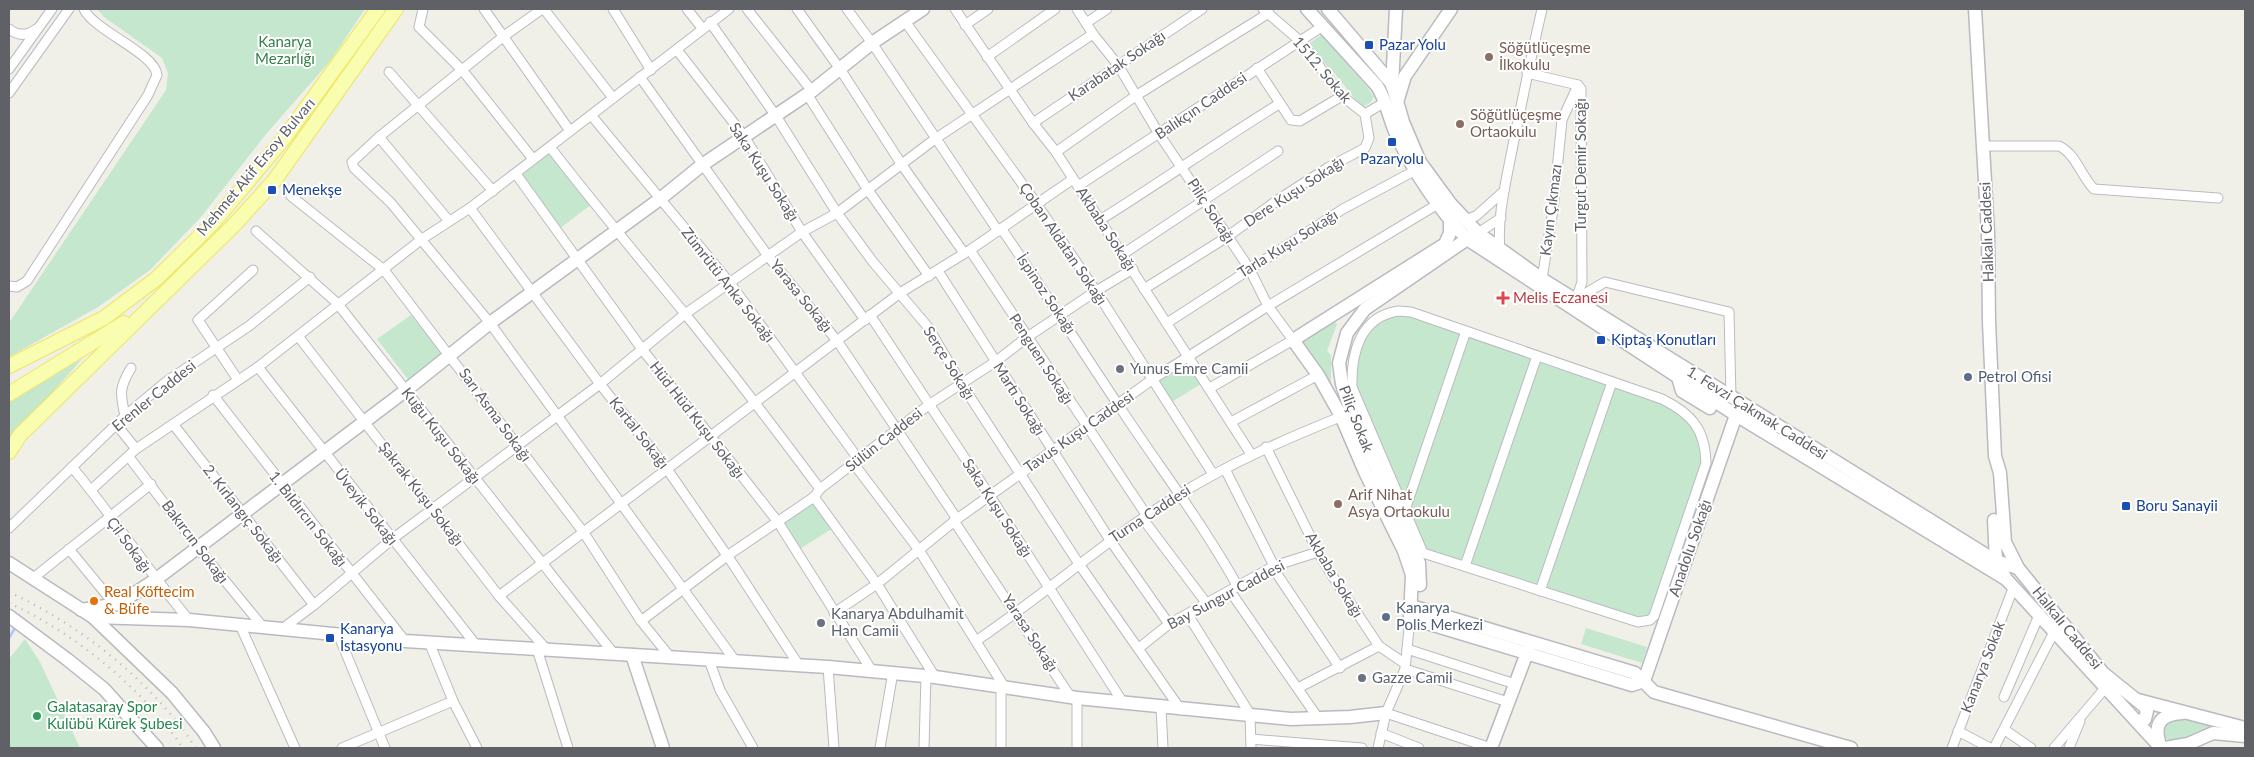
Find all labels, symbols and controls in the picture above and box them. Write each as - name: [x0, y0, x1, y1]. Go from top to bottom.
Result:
- street label: Karabatak Sokağı: [1064, 26, 1168, 104]
- park label: Kanarya Mezarlığı: [255, 32, 315, 67]
- street label: 1512. Sokak: [1290, 32, 1356, 107]
- place label: Pazar Yolu: [1379, 35, 1446, 53]
- place label: Söğütlüçeşme İlkokulu: [1499, 38, 1591, 73]
- marker: Pazar Yolu: [1363, 39, 1375, 51]
- marker: Söğütlüçeşme İlkokulu: [1483, 51, 1495, 63]
- street label: Balıkçın Caddesi: [1151, 68, 1250, 142]
- street label: Mehmet Akif Ersoy Bulvarı: [192, 94, 318, 239]
- street label: Turgut Demir Sokağı: [1571, 98, 1589, 232]
- place label: Söğütlüçeşme Ortaokulu: [1470, 105, 1562, 140]
- marker: Söğütlüçeşme Ortaokulu: [1454, 118, 1466, 130]
- street label: Saka Kuşu Sokağı: [726, 119, 803, 224]
- marker: Pazaryolu: [1386, 136, 1398, 148]
- place label: Pazaryolu: [1360, 149, 1424, 167]
- street label: Dere Kuşu Sokağı: [1240, 152, 1347, 230]
- street label: Kayın Çıkmazı: [1535, 163, 1565, 257]
- street label: Piliç Sokağı: [1184, 175, 1239, 246]
- street label: Çoban Aldatan Sokağı: [1016, 179, 1111, 308]
- place label: Menekşe: [282, 180, 342, 198]
- street label: Halkalı Caddesi: [1975, 181, 1997, 283]
- street label: Akbaba Sokağı: [1073, 183, 1141, 274]
- marker: Menekşe: [266, 184, 278, 196]
- street label: Tarla Kuşu Sokağı: [1234, 205, 1341, 281]
- street label: Zümrütü Anka Sokağı: [678, 223, 779, 345]
- street label: İspinoz Sokağı: [1013, 250, 1080, 337]
- street label: Yarasa Sokağı: [767, 255, 837, 336]
- place label: Melis Eczanesi: [1513, 288, 1608, 306]
- marker: Melis Eczanesi: [1497, 292, 1509, 304]
- street label: Penguen Sokağı: [1006, 310, 1078, 407]
- street label: Serçe Sokağı: [920, 322, 979, 402]
- place label: Kiptaş Konutları: [1611, 330, 1716, 348]
- marker: Kiptaş Konutları: [1595, 334, 1607, 346]
- street label: Erenler Caddesi: [108, 356, 199, 435]
- street label: Hüd Hüd Kuşu Sokağı: [647, 357, 749, 481]
- street label: Martı Sokağı: [990, 359, 1049, 438]
- place label: Yunus Emre Camii: [1130, 359, 1248, 377]
- street label: 1. Fevzi Çakmak Caddesi: [1684, 362, 1831, 463]
- marker: Yunus Emre Camii: [1114, 363, 1126, 375]
- street label: Sarı Asma Sokağı: [456, 364, 536, 465]
- place label: Petrol Ofisi: [1978, 367, 2052, 385]
- marker: Petrol Ofisi: [1962, 371, 1974, 383]
- street label: Kuğu Kuşu Sokağı: [398, 383, 485, 487]
- street label: Piliç Sokak: [1336, 383, 1378, 455]
- street label: Tavus Kuşu Caddesi: [1020, 387, 1137, 476]
- street label: Kartal Sokağı: [606, 393, 673, 472]
- street label: Sülün Caddesi: [841, 404, 925, 475]
- street label: Şakrak Kuşu Sokağı: [376, 438, 468, 549]
- street label: Saka Kuşu Sokağı: [959, 455, 1036, 560]
- street label: 2. Kırlangıç Sokağı: [200, 461, 288, 566]
- street label: Üveyik Sokağı: [331, 465, 402, 548]
- street label: 1. Bıldırcın Sokağı: [266, 467, 352, 570]
- street label: Turna Caddesi: [1106, 480, 1193, 546]
- place label: Arif Nihat Asya Ortaokulu: [1348, 485, 1450, 520]
- street label: Bakırcın Sokağı: [159, 496, 233, 587]
- place label: Boru Sanayii: [2136, 496, 2218, 514]
- street label: Anadolu Sokağı: [1664, 497, 1714, 599]
- marker: Arif Nihat Asya Ortaokulu: [1332, 498, 1344, 510]
- marker: Boru Sanayii: [2120, 500, 2132, 512]
- street label: Çil Sokağı: [104, 513, 156, 576]
- street label: Akbaba Sokağı: [1302, 529, 1367, 620]
- street label: Bay Sungur Caddesi: [1164, 556, 1287, 633]
- place label: Real Köftecim & Büfe: [104, 582, 195, 617]
- street label: Halkalı Caddesi: [2029, 583, 2106, 672]
- street label: Yarasa Sokağı: [999, 590, 1063, 675]
- marker: Real Köftecim & Büfe: [88, 595, 100, 607]
- place label: Kanarya Polis Merkezi: [1396, 598, 1483, 633]
- place label: Kanarya Abdulhamit Han Camii: [831, 604, 965, 639]
- marker: Kanarya Polis Merkezi: [1380, 611, 1392, 623]
- marker: Kanarya Abdulhamit Han Camii: [815, 617, 827, 629]
- street label: Kanarya Sokak: [1956, 618, 2008, 715]
- place label: Kanarya İstasyonu: [340, 619, 402, 654]
- marker: Kanarya İstasyonu: [324, 632, 336, 644]
- place label: Gazze Camii: [1372, 668, 1453, 686]
- marker: Gazze Camii: [1356, 672, 1368, 684]
- place label: Galatasaray Spor Kulübü Kürek Şubesi: [47, 697, 183, 732]
- marker: Galatasaray Spor Kulübü Kürek Şubesi: [31, 710, 43, 722]

